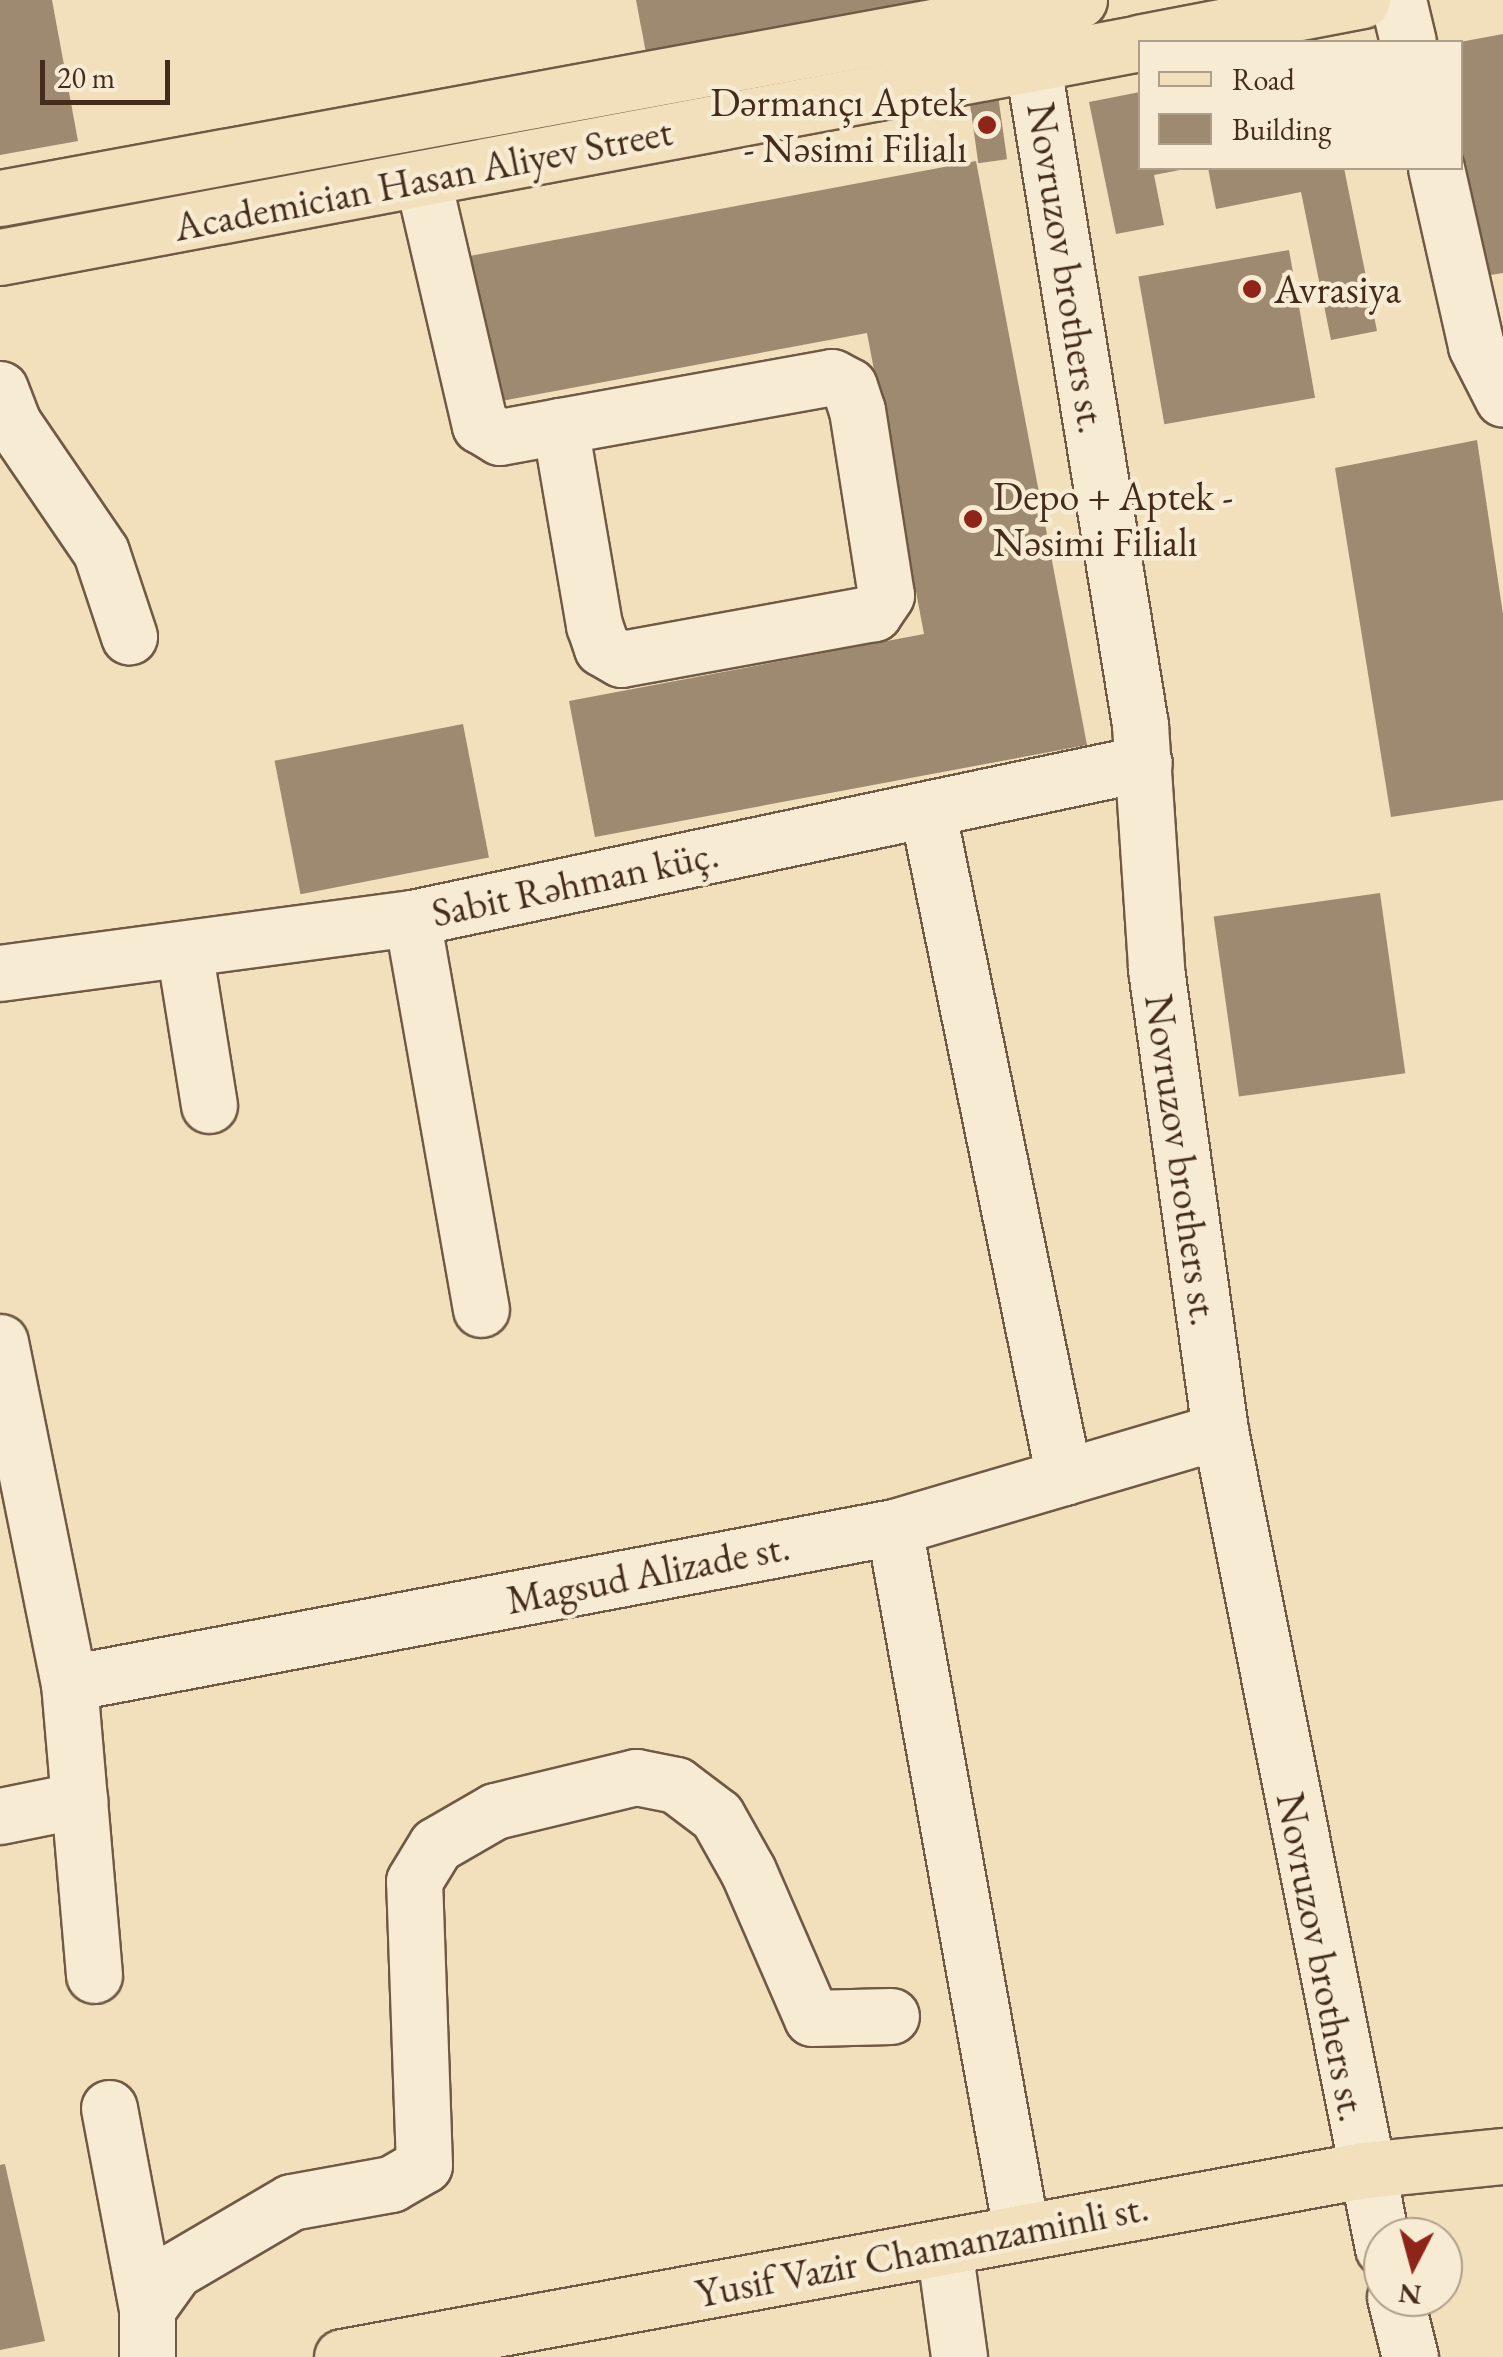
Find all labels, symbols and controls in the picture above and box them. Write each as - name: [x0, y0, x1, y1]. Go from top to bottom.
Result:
- scale bar: [45, 40, 175, 102]
- legend: [1138, 40, 1463, 170]
- text: 20 m: [57, 58, 115, 97]
- text: Road: [1232, 60, 1295, 99]
- place label: Dərmançı Aptek - Nəsimi Filialı: [710, 78, 967, 172]
- street label: Novruzov brothers st.: [1017, 99, 1117, 437]
- street label: Academician Hasan Aliyev Street: [170, 107, 676, 251]
- text: Building: [1232, 110, 1331, 149]
- marker: Dərmançı Aptek - Nəsimi Filialı: [976, 114, 998, 136]
- place label: Avrasiya: [1274, 265, 1401, 313]
- marker: Avrasiya: [1239, 276, 1265, 302]
- place label: Depo + Aptek - Nəsimi Filialı: [993, 472, 1233, 566]
- marker: Depo + Aptek - Nəsimi Filialı: [962, 508, 984, 530]
- street label: Sabit Rəhman küç.: [427, 829, 723, 937]
- street label: Novruzov brothers st.: [1135, 991, 1229, 1329]
- street label: Magsud Alizade st.: [502, 1522, 794, 1624]
- street label: Novruzov brothers st.: [1267, 1788, 1377, 2126]
- street label: Yusif Vazir Chamanzaminli st.: [692, 2183, 1152, 2317]
- north arrow: [1363, 2217, 1463, 2317]
- text: N: [1397, 2276, 1423, 2314]

